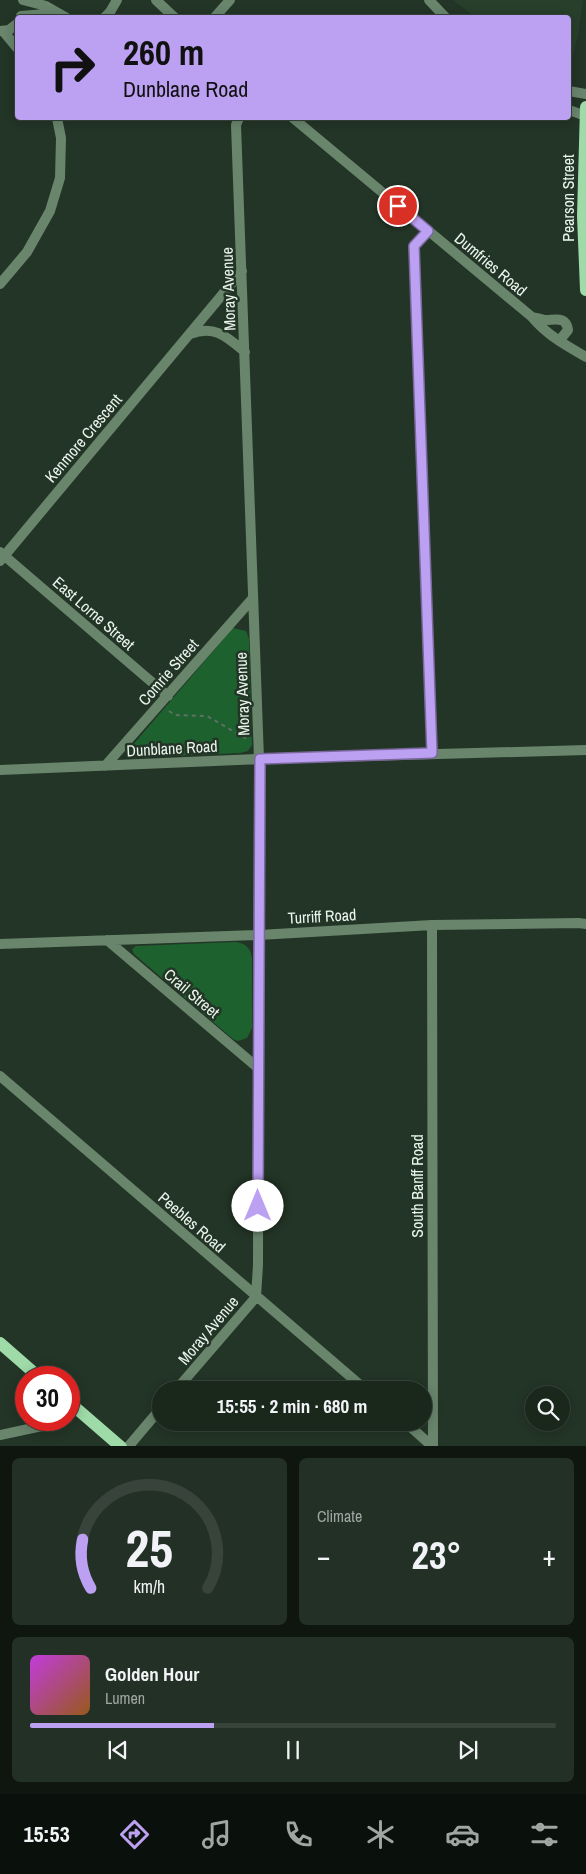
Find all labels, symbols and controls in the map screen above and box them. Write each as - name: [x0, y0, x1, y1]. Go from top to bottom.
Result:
- text: 260 m: [123, 29, 204, 76]
- icon: right: [40, 35, 105, 100]
- text: Dunblane Road: [123, 74, 248, 104]
- street label: Pearson Street: [557, 154, 579, 242]
- pin: [377, 185, 419, 227]
- icon: arrive: [384, 192, 412, 220]
- street label: Dumfries Road: [450, 227, 532, 301]
- street label: Moray Avenue: [216, 247, 240, 331]
- street label: Kenmore Crescent: [39, 389, 127, 487]
- street label: East Lorne Street: [48, 571, 140, 655]
- street label: Comrie Street: [133, 634, 203, 710]
- street label: Moray Avenue: [230, 652, 254, 736]
- street label: Dunblane Road: [126, 735, 218, 761]
- street label: Turriff Road: [287, 903, 357, 929]
- street label: Crail Street: [160, 963, 225, 1023]
- street label: South Banff Road: [406, 1134, 428, 1238]
- position arrow: [231, 1179, 283, 1231]
- street label: Peebles Road: [154, 1187, 230, 1257]
- street label: Moray Avenue: [173, 1291, 243, 1369]
- speed limit sign: 30: [15, 1366, 80, 1431]
- map controls: [525, 1386, 570, 1431]
- button: search: [525, 1386, 570, 1431]
- text: 15:55 · 2 min · 680 m: [217, 1393, 367, 1419]
- text: Climate: [317, 1505, 362, 1527]
- text: 25: [126, 1513, 173, 1583]
- text: 23°: [412, 1530, 461, 1581]
- text: −: [317, 1537, 330, 1575]
- text: +: [543, 1537, 556, 1575]
- text: km/h: [134, 1575, 165, 1599]
- text: Golden Hour: [105, 1661, 199, 1687]
- text: Lumen: [105, 1687, 145, 1709]
- icon: previous: [104, 1736, 132, 1764]
- icon: pause: [279, 1736, 307, 1764]
- icon: next: [454, 1736, 482, 1764]
- icon: directions: [117, 1817, 152, 1852]
- icon: music: [199, 1817, 234, 1852]
- icon: phone: [281, 1817, 316, 1852]
- icon: climate: [363, 1817, 398, 1852]
- icon: car: [445, 1817, 480, 1852]
- icon: filters: [527, 1817, 562, 1852]
- text: 15:53: [24, 1819, 70, 1849]

